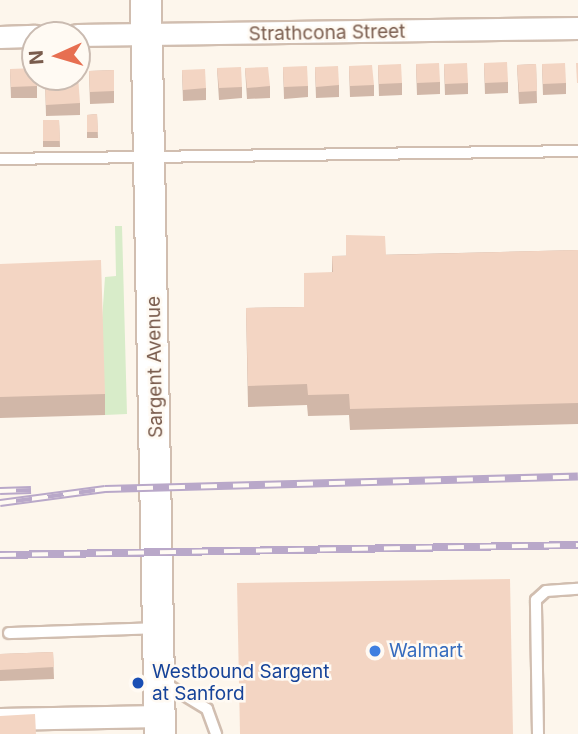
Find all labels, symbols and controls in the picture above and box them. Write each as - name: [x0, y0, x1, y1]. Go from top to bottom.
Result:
- street label: Strathcona Street: [248, 20, 406, 46]
- north arrow: [21, 21, 91, 91]
- text: N: [25, 49, 49, 65]
- street label: Sargent Avenue: [142, 296, 168, 438]
- place label: Walmart: [389, 640, 463, 662]
- marker: Walmart: [367, 643, 383, 659]
- place label: Westbound Sargent at Sanford: [152, 661, 329, 705]
- marker: Westbound Sargent at Sanford: [130, 675, 146, 691]

